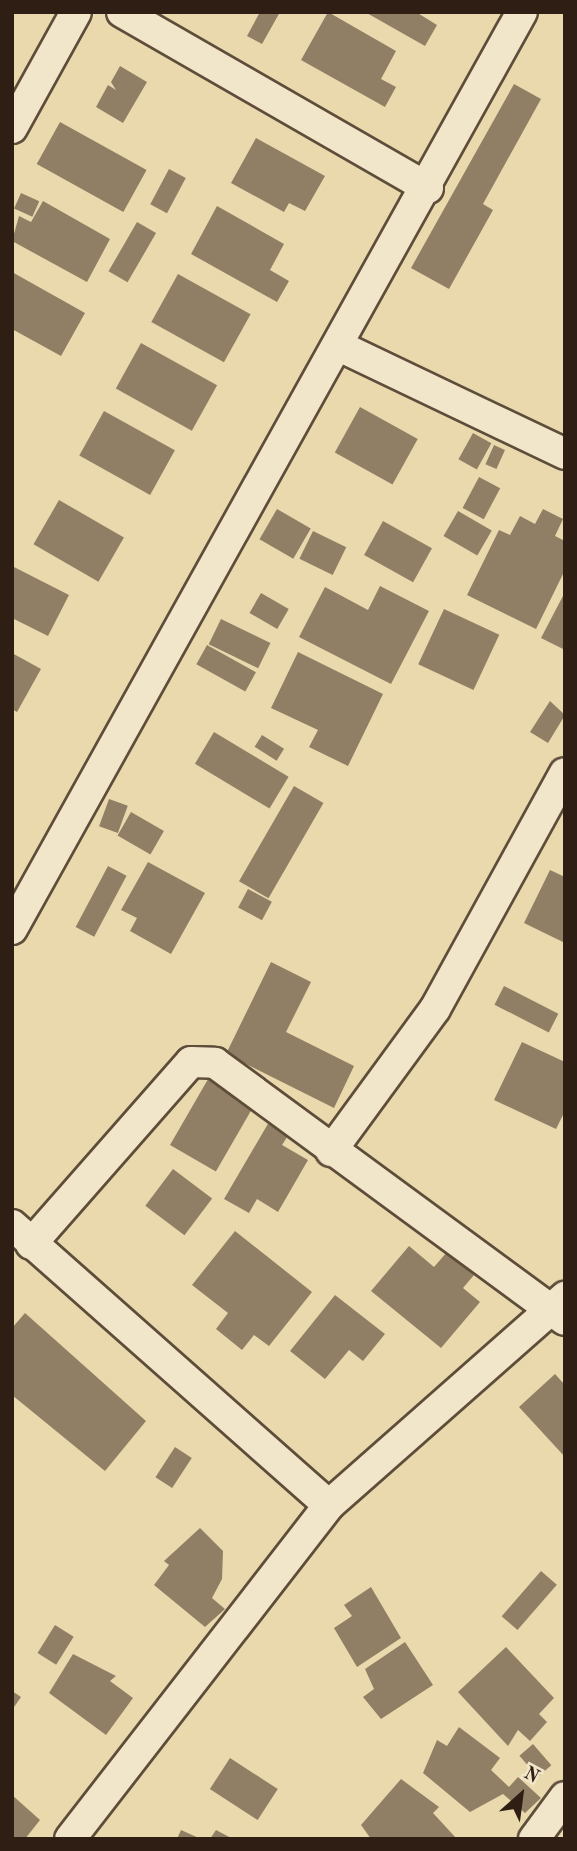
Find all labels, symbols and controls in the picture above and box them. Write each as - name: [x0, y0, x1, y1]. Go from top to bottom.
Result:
- north arrow: [486, 1760, 556, 1830]
- text: N: [520, 1764, 542, 1788]

